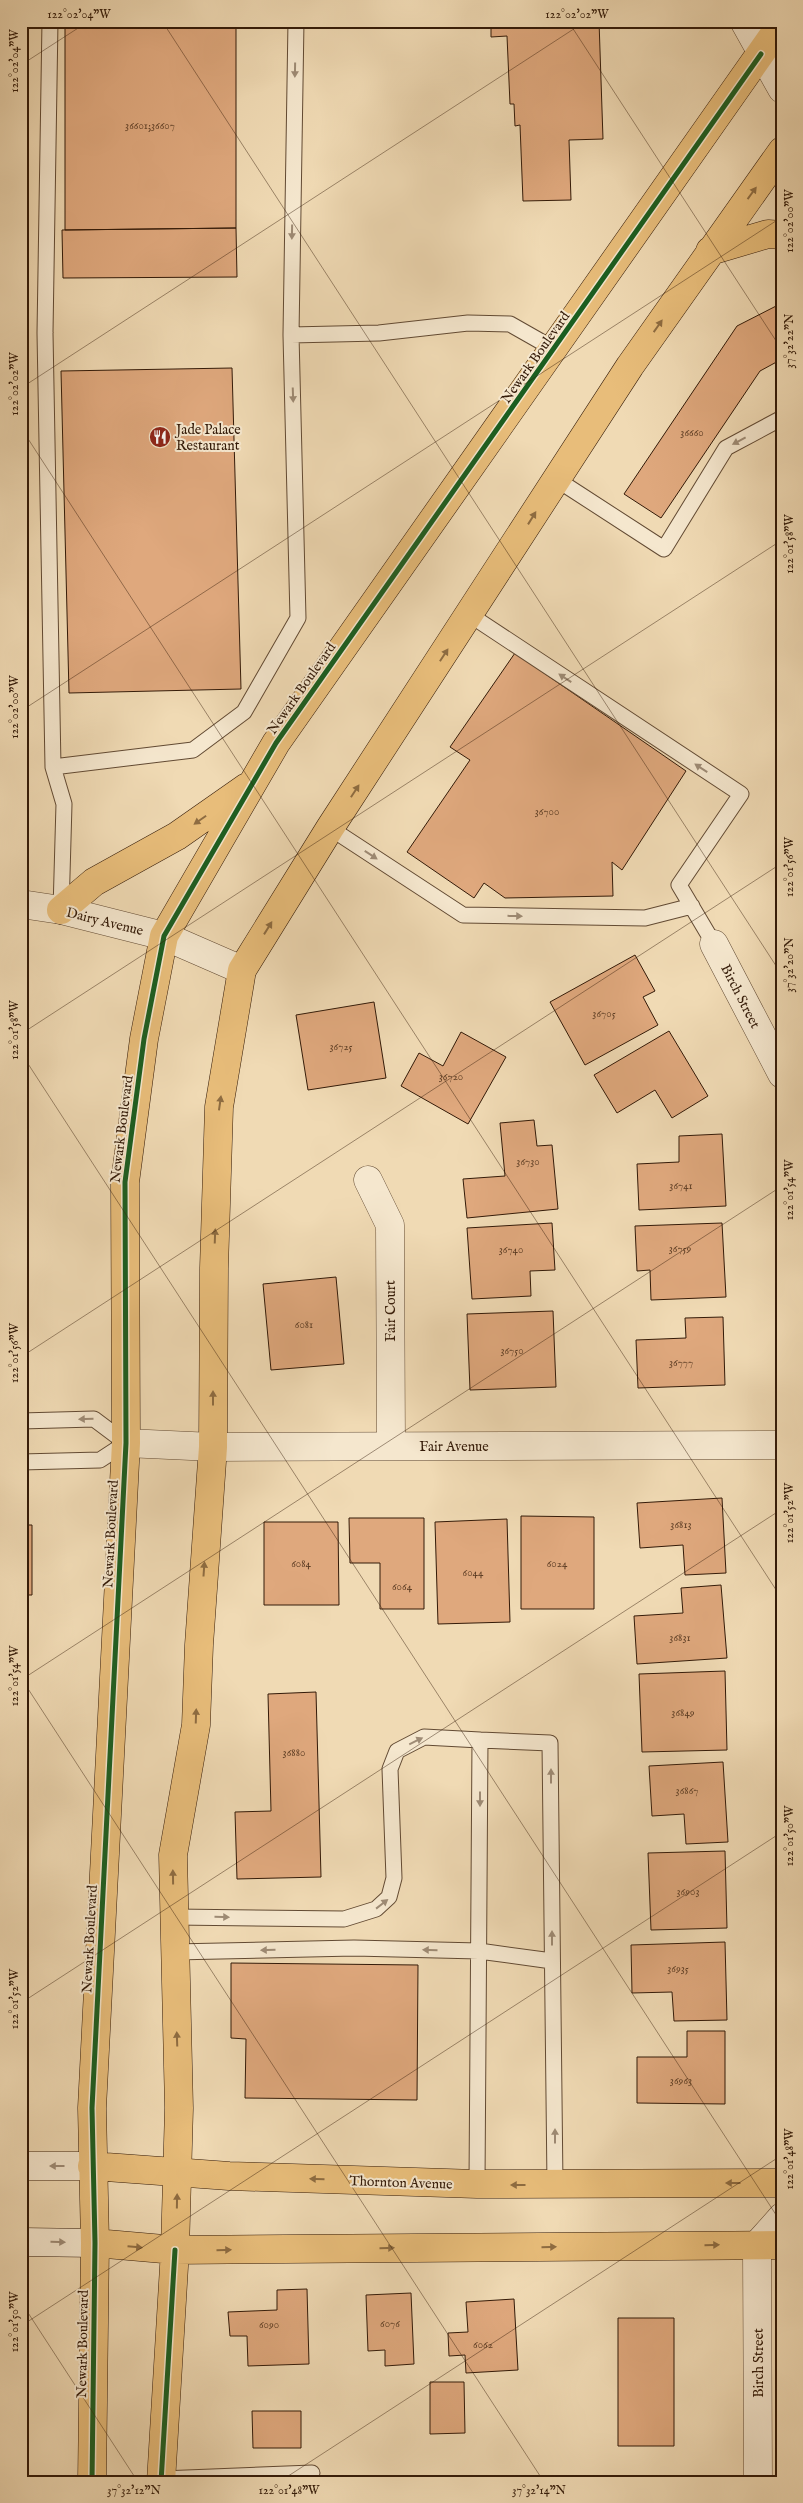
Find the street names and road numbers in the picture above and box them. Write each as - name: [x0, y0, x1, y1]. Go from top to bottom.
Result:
- street label: Newark Boulevard: [497, 308, 574, 407]
- street label: Newark Boulevard: [263, 639, 340, 738]
- street label: Dairy Avenue: [64, 904, 146, 940]
- street label: Birch Street: [716, 961, 764, 1032]
- street label: Newark Boulevard: [106, 1074, 138, 1184]
- street label: Fair Court: [382, 1280, 400, 1342]
- street label: Fair Avenue: [419, 1438, 489, 1456]
- street label: Newark Boulevard: [99, 1479, 123, 1588]
- street label: Newark Boulevard: [78, 1884, 102, 1993]
- street label: Thornton Avenue: [349, 2172, 453, 2194]
- street label: Newark Boulevard: [73, 2289, 93, 2398]
- street label: Birch Street: [750, 2328, 768, 2398]

